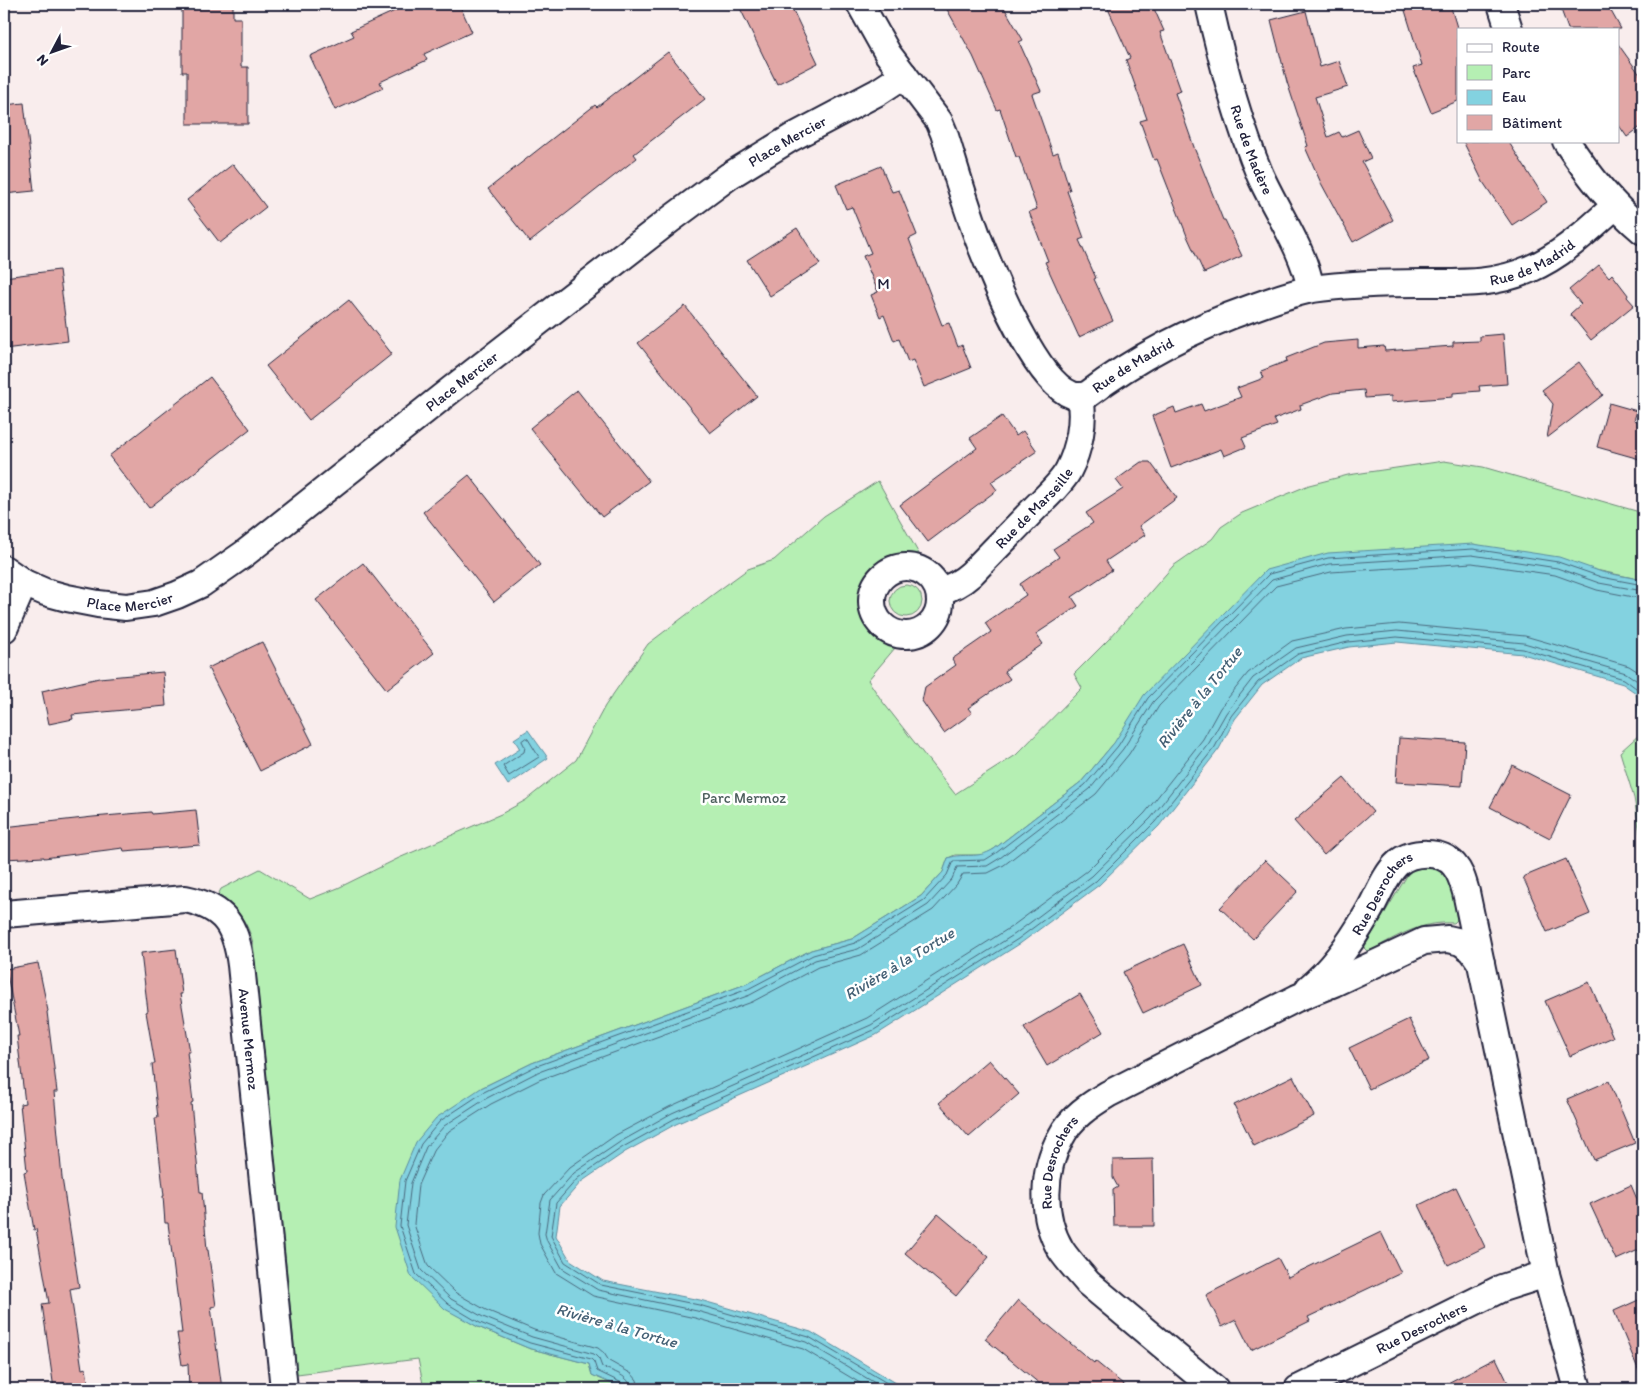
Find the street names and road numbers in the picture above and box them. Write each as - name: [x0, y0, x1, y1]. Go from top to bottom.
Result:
- street label: Rue de Madère: [1227, 103, 1277, 198]
- street label: Place Mercier: [745, 112, 830, 171]
- street label: Rue de Madrid: [1488, 235, 1579, 289]
- street label: Rue de Madrid: [1089, 333, 1177, 397]
- street label: Place Mercier: [422, 347, 502, 415]
- street label: Rue de Marseille: [991, 464, 1077, 553]
- street label: Place Mercier: [85, 588, 176, 616]
- street label: Rue Desrochers: [1348, 847, 1416, 939]
- street label: Avenue Mermoz: [234, 987, 263, 1091]
- street label: Rue Desrochers: [1037, 1111, 1082, 1210]
- street label: Rue Desrochers: [1373, 1298, 1470, 1358]

